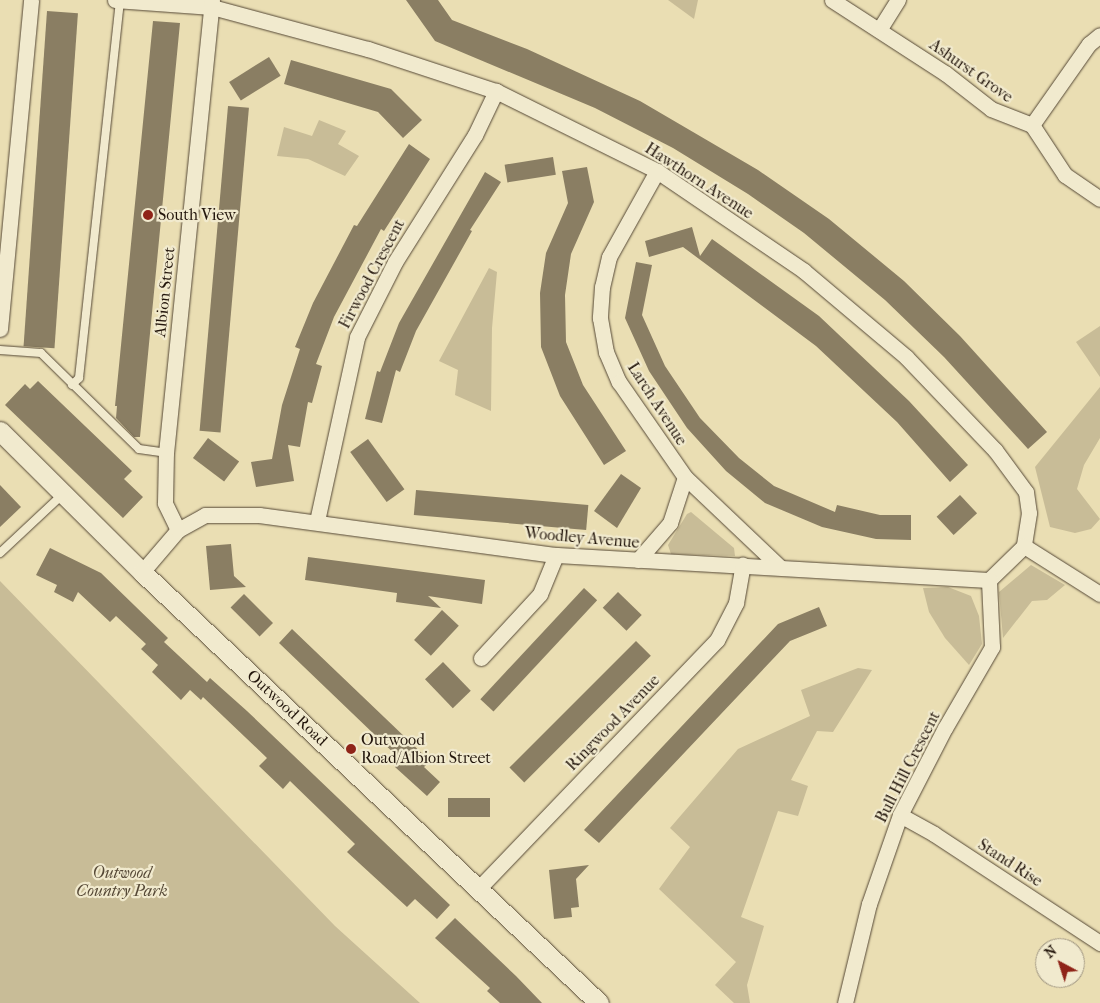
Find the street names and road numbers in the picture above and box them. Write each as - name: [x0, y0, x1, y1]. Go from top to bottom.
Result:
- street label: Ashurst Grove: [926, 35, 1016, 107]
- street label: Hawthorn Avenue: [641, 139, 757, 223]
- street label: Firwood Crescent: [335, 216, 409, 332]
- street label: Albion Street: [151, 246, 179, 338]
- street label: Larch Avenue: [623, 359, 691, 449]
- street label: Woodley Avenue: [524, 523, 640, 553]
- street label: Outwood Road: [243, 666, 331, 750]
- street label: Ringwood Avenue: [562, 671, 664, 775]
- street label: Bull Hill Crescent: [872, 708, 944, 826]
- street label: Stand Rise: [974, 835, 1046, 891]

